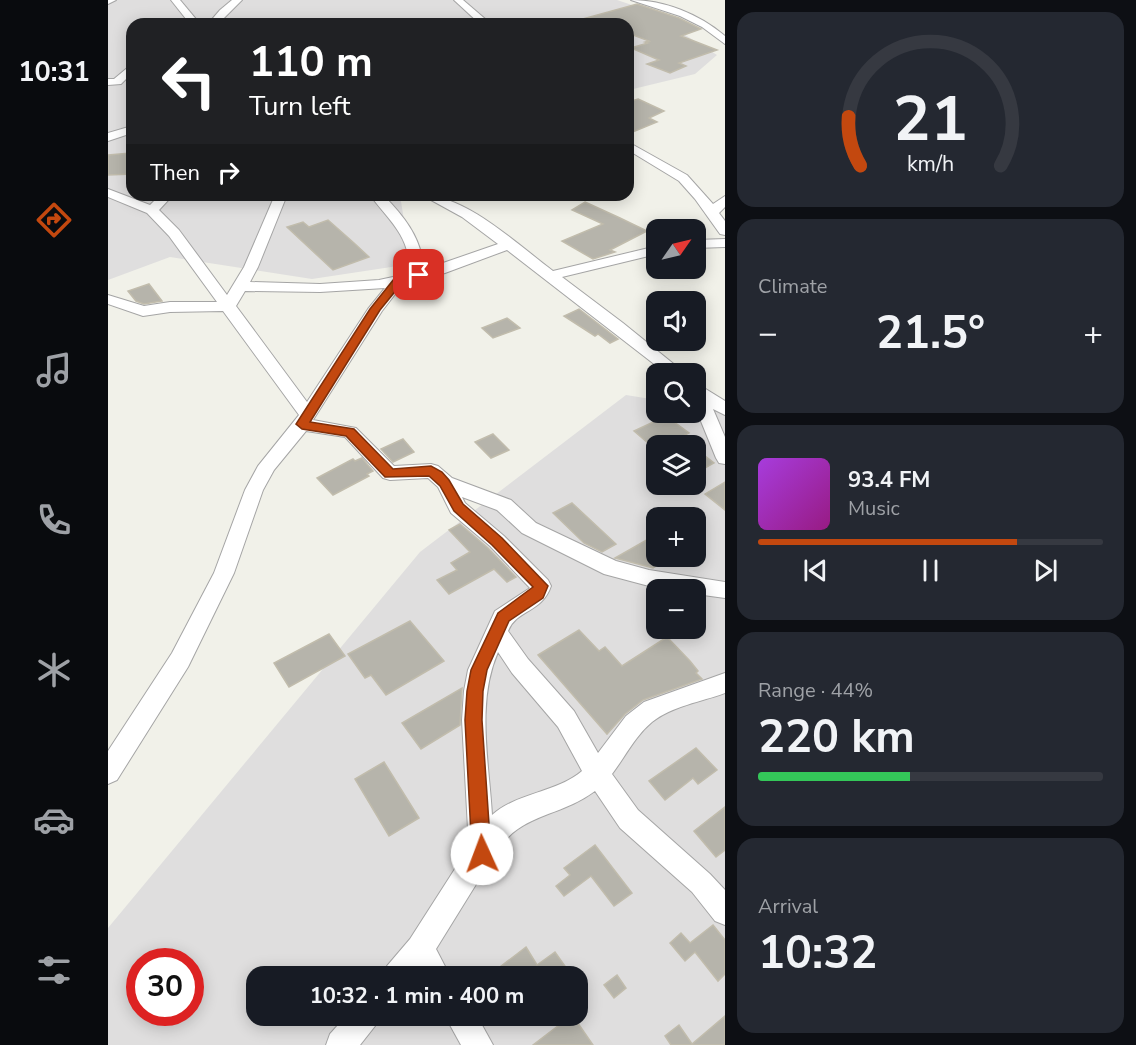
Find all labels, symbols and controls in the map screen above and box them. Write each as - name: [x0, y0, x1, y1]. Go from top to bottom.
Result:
- text: 110 m: [249, 34, 373, 91]
- icon: left: [150, 42, 228, 120]
- text: 10:31: [18, 54, 90, 91]
- text: 21: [893, 77, 968, 162]
- text: Turn left: [249, 88, 350, 125]
- text: km/h: [907, 150, 954, 180]
- icon: right: [212, 156, 245, 189]
- text: Then: [150, 158, 200, 188]
- icon: directions: [33, 199, 75, 241]
- north arrow: [646, 219, 706, 279]
- map controls: [646, 219, 706, 639]
- pin: [393, 249, 444, 300]
- icon: arrive: [402, 258, 435, 291]
- text: Climate: [758, 273, 827, 300]
- button: sound: [646, 291, 706, 351]
- text: 21.5°: [876, 303, 985, 364]
- text: −: [758, 311, 778, 356]
- text: +: [1083, 311, 1103, 356]
- icon: music: [33, 349, 75, 391]
- button: search: [646, 363, 706, 423]
- button: layers: [646, 435, 706, 495]
- text: 93.4 FM: [848, 465, 930, 495]
- text: Music: [848, 495, 900, 522]
- icon: phone: [33, 499, 75, 541]
- button: +: [646, 507, 706, 567]
- icon: previous: [799, 554, 832, 587]
- icon: pause: [914, 554, 947, 587]
- icon: next: [1029, 554, 1062, 587]
- button: −: [646, 579, 706, 639]
- icon: climate: [33, 649, 75, 691]
- text: Range · 44%: [758, 677, 873, 704]
- text: 220 km: [758, 707, 915, 768]
- icon: car: [33, 799, 75, 841]
- position arrow: [450, 822, 514, 886]
- text: Arrival: [758, 893, 818, 920]
- text: 10:32: [758, 923, 877, 984]
- speed limit sign: 30: [126, 948, 204, 1026]
- icon: filters: [33, 949, 75, 991]
- text: 10:32 · 1 min · 400 m: [310, 981, 524, 1011]

